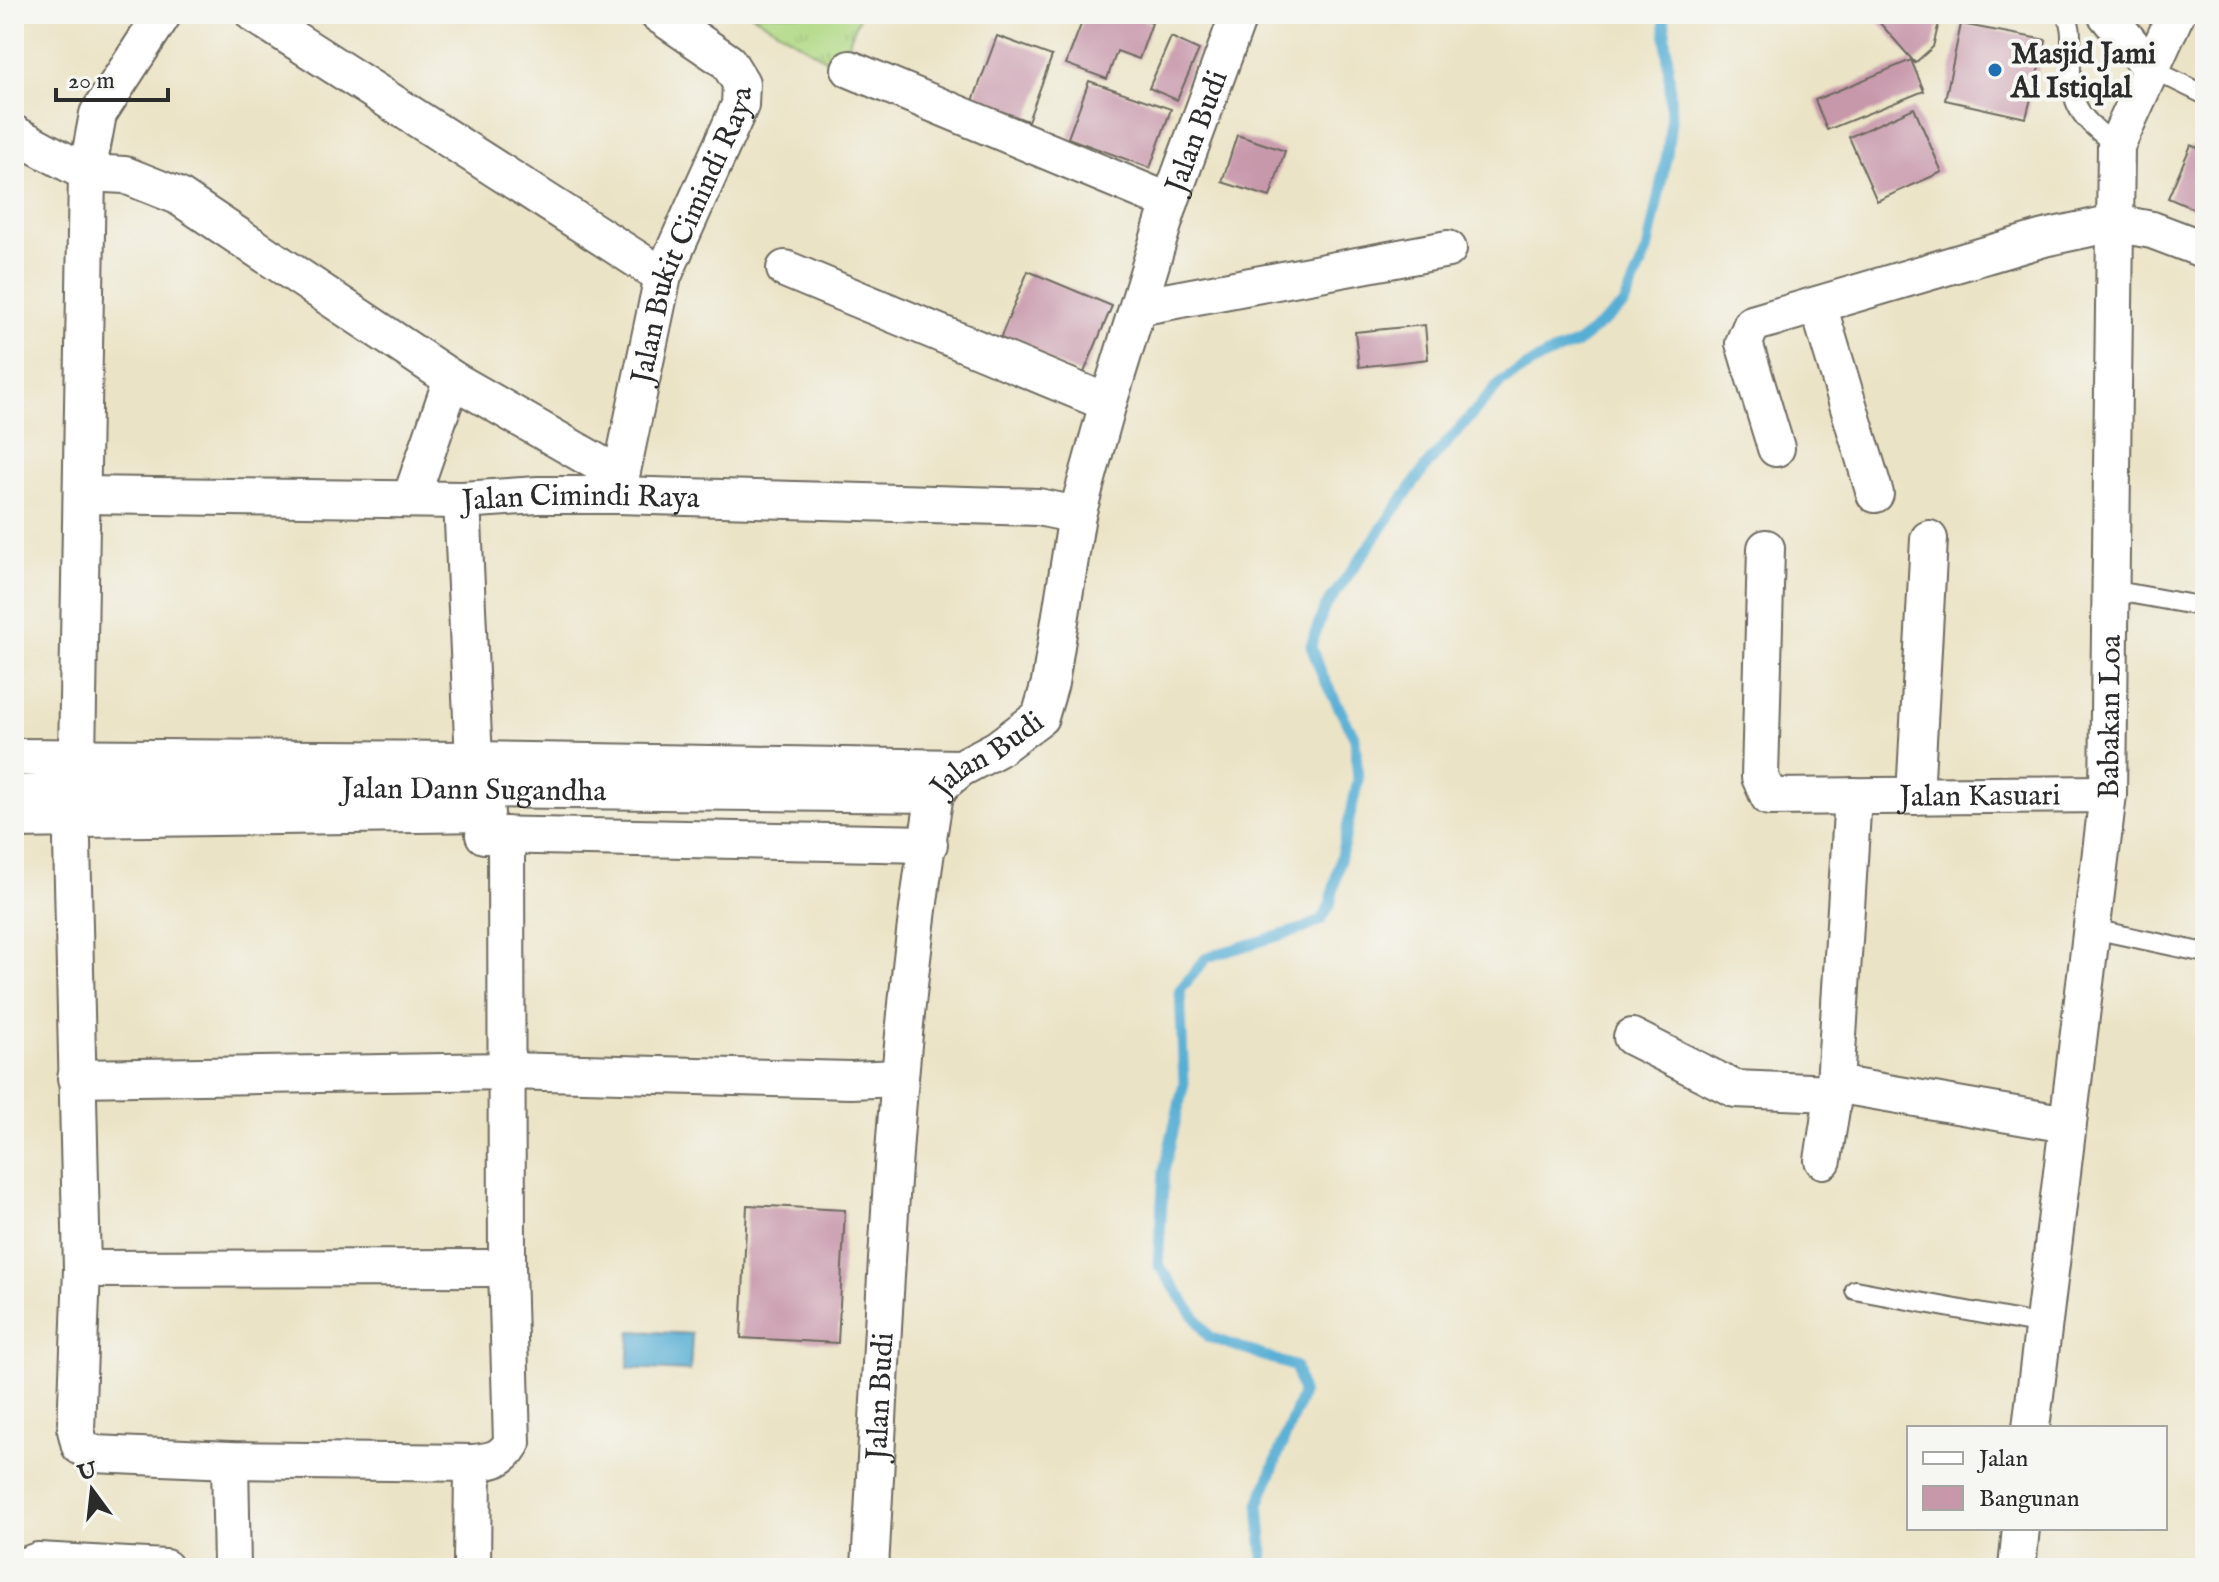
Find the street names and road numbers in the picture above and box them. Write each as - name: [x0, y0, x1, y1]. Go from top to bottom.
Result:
- street label: Jalan Budi: [1157, 66, 1238, 201]
- street label: Jalan Bukit Cimindi Raya: [623, 86, 762, 390]
- street label: Jalan Cimindi Raya: [458, 478, 700, 521]
- street label: Babakan Loa: [2091, 634, 2131, 799]
- street label: Jalan Budi: [921, 704, 1052, 806]
- street label: Jalan Dann Sugandha: [338, 770, 606, 811]
- street label: Jalan Kasuari: [1896, 777, 2061, 817]
- street label: Jalan Budi: [859, 1332, 904, 1464]

